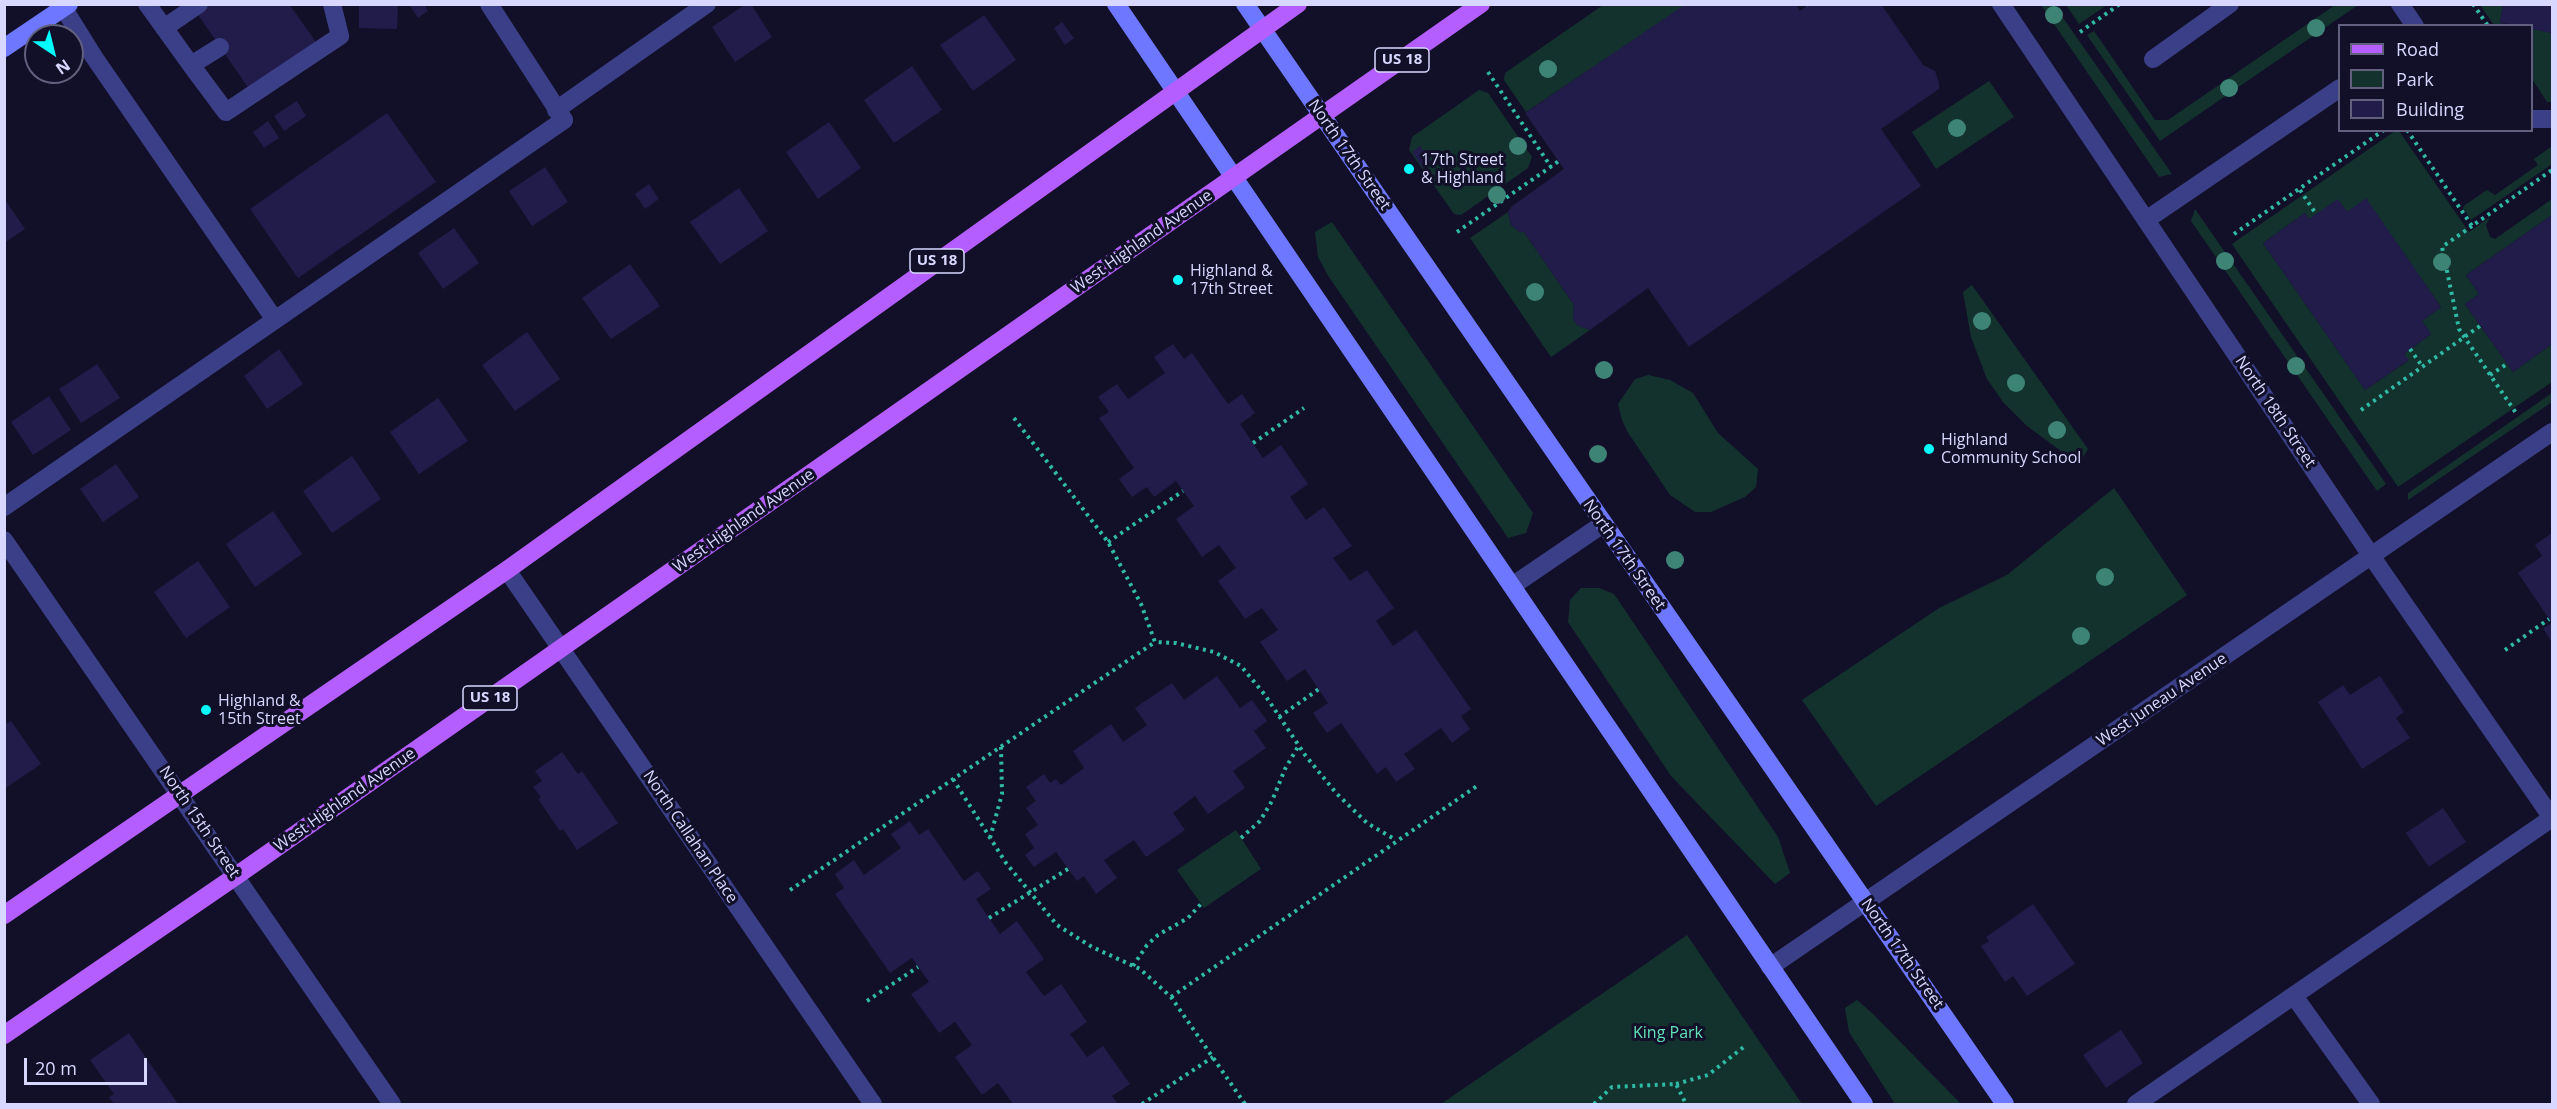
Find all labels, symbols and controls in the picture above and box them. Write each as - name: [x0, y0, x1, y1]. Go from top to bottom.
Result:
- north arrow: [24, 24, 84, 84]
- legend: [2338, 24, 2533, 132]
- text: Road: [2396, 37, 2439, 61]
- road number: US 18: [1375, 48, 1429, 72]
- text: N: [52, 54, 75, 80]
- text: Park: [2396, 67, 2434, 91]
- street label: North 17th Street: [1304, 96, 1394, 214]
- text: Building: [2396, 97, 2464, 121]
- place label: 17th Street & Highland: [1421, 150, 1504, 188]
- marker: 17th Street & Highland: [1402, 162, 1416, 176]
- street label: West Highland Avenue: [1068, 186, 1216, 298]
- road number: US 18: [910, 249, 964, 273]
- place label: Highland & 17th Street: [1190, 261, 1273, 299]
- marker: Highland & 17th Street: [1171, 273, 1185, 287]
- street label: North 18th Street: [2231, 353, 2319, 471]
- place label: Highland Community School: [1941, 430, 2081, 468]
- marker: Highland Community School: [1922, 442, 1936, 456]
- street label: West Highland Avenue: [670, 465, 818, 577]
- street label: North 17th Street: [1579, 496, 1669, 614]
- street label: West Juneau Avenue: [2093, 649, 2231, 751]
- road number: US 18: [463, 686, 517, 710]
- place label: Highland & 15th Street: [218, 691, 301, 729]
- marker: Highland & 15th Street: [199, 703, 213, 717]
- street label: West Highland Avenue: [271, 744, 419, 856]
- street label: North 15th Street: [155, 763, 243, 881]
- street label: North Callahan Place: [639, 767, 741, 907]
- street label: North 17th Street: [1857, 895, 1947, 1013]
- park label: King Park: [1633, 1023, 1703, 1043]
- scale bar: [27, 1046, 150, 1084]
- text: 20 m: [35, 1056, 77, 1080]

